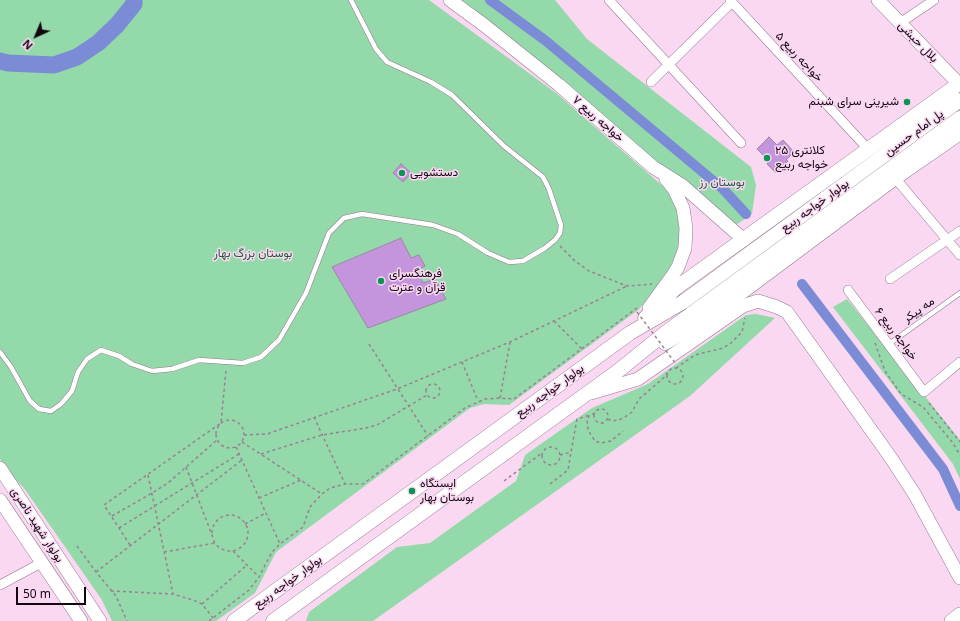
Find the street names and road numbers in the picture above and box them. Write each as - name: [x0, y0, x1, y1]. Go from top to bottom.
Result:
- street label: بلال حبشی: [895, 18, 941, 66]
- street label: خواجه ربیع ۵: [772, 29, 826, 85]
- street label: خواجه ربیع ۷: [569, 93, 627, 145]
- street label: پل امام حسین: [882, 107, 946, 159]
- street label: بولوار خواجه ربیع: [778, 176, 852, 236]
- street label: مه پیکر: [901, 294, 937, 326]
- street label: خواجه ربیع ۶: [872, 305, 920, 363]
- street label: بولوار خواجه ربیع: [513, 361, 587, 421]
- street label: بولوار شهید ناصری: [7, 485, 67, 565]
- street label: بولوار خواجه ربیع: [251, 552, 325, 612]

